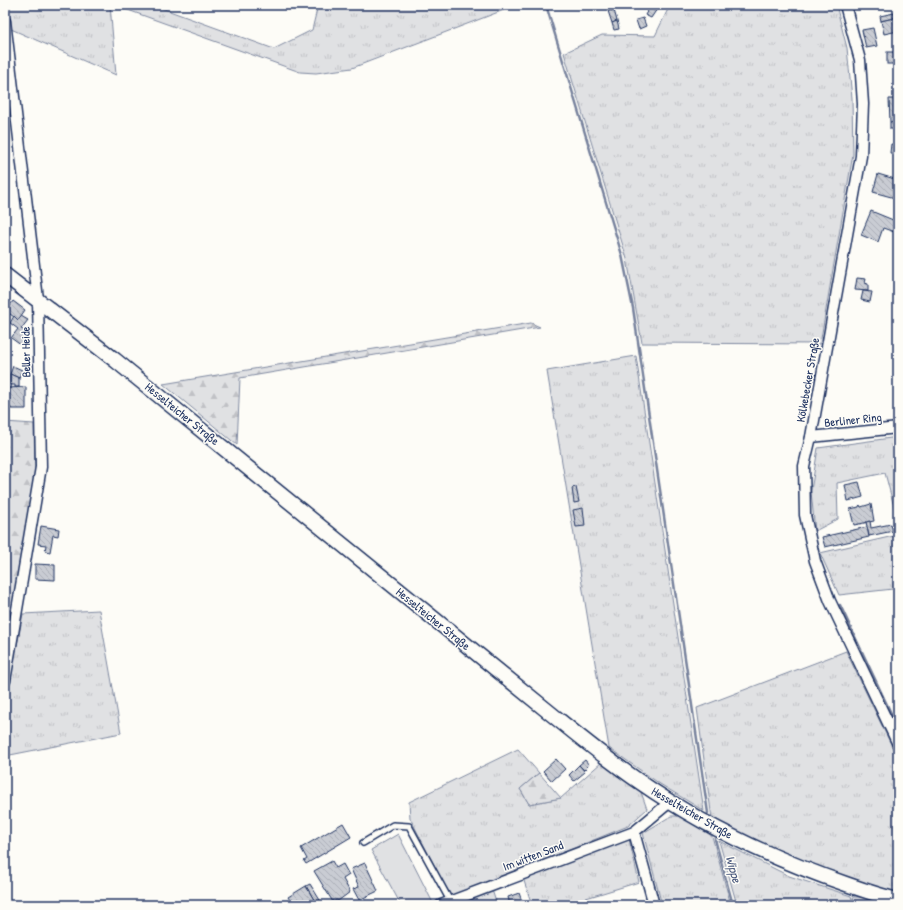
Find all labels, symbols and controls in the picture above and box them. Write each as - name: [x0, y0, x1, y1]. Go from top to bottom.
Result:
- street label: Beller Heide: [17, 326, 34, 378]
- street label: Kölkebecker Straße: [792, 336, 823, 424]
- street label: Hesselteicher Straße: [142, 378, 223, 449]
- street label: Berliner Ring: [823, 408, 883, 431]
- street label: Hesselteicher Straße: [393, 583, 474, 654]
- street label: Hesselteicher Straße: [649, 782, 736, 843]
- street label: Im witten Sand: [500, 836, 566, 875]
- water label: Wippe: [721, 853, 747, 886]

